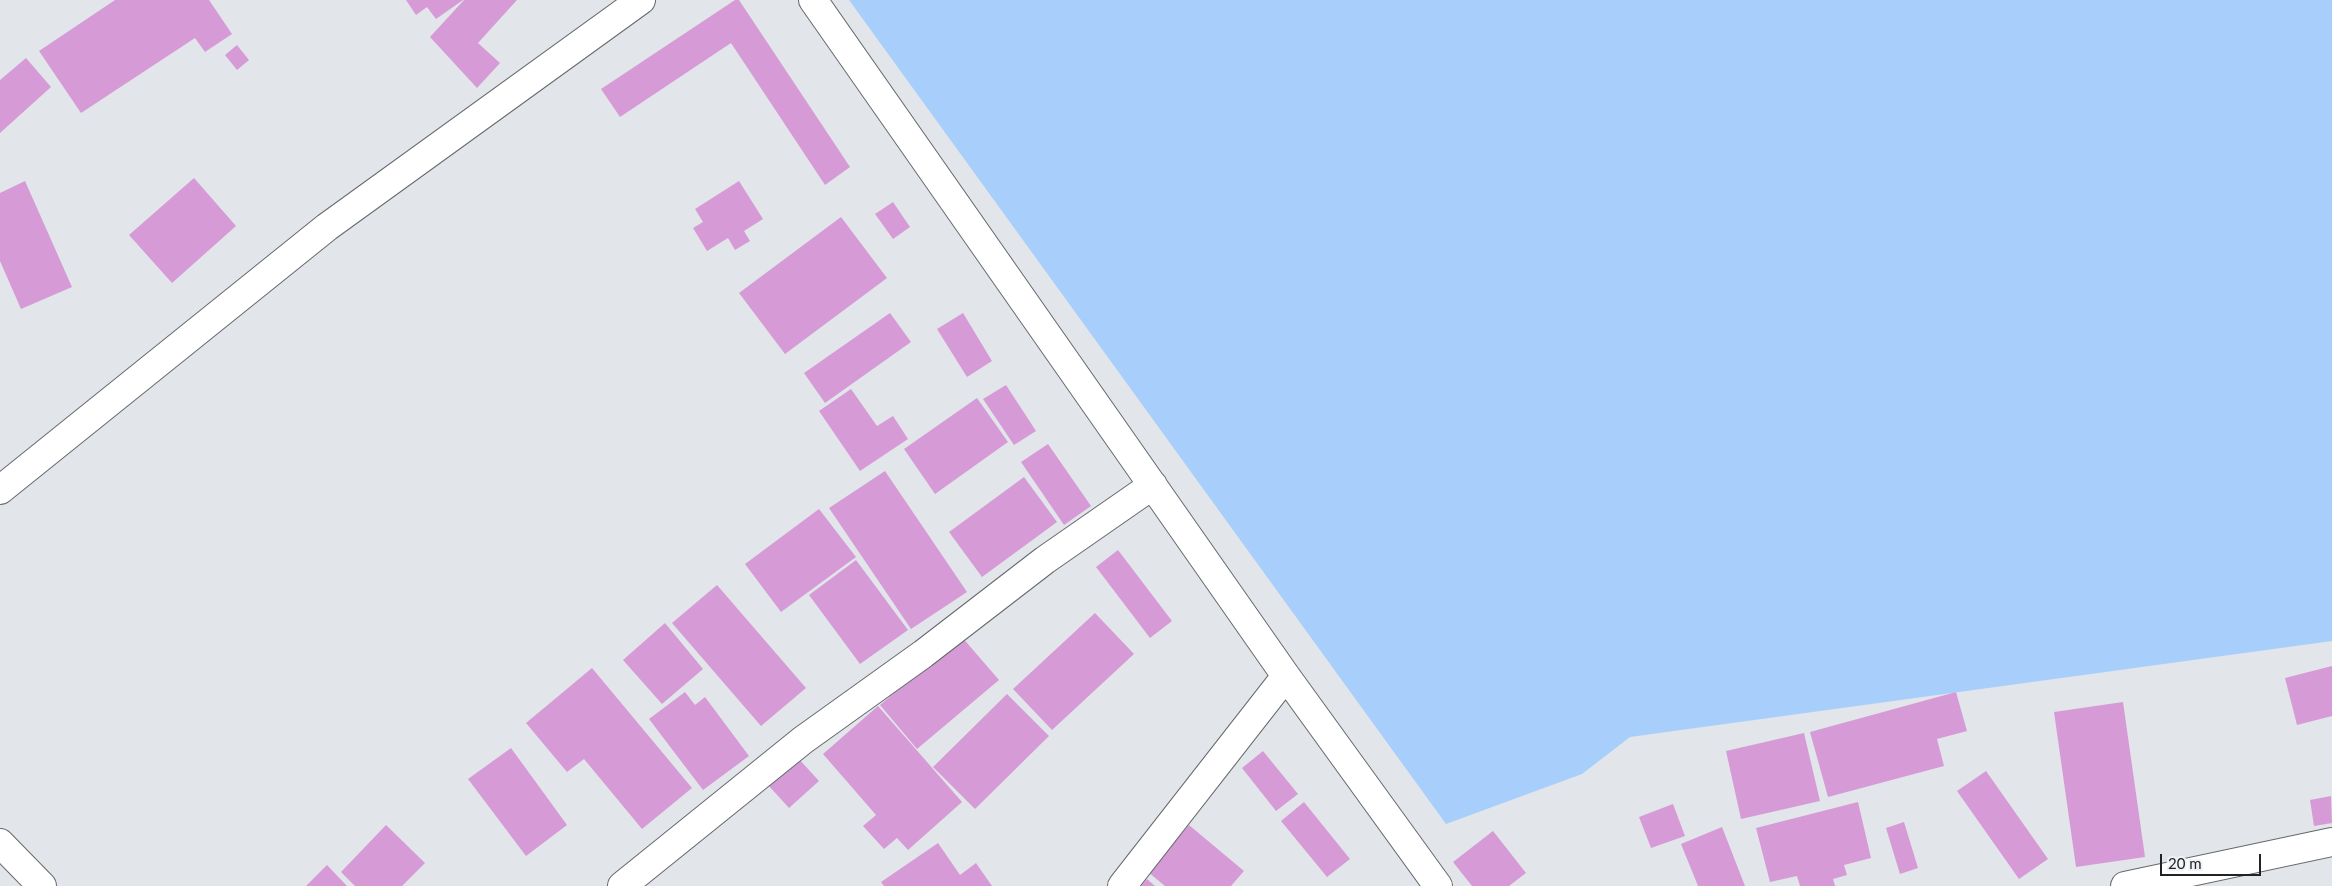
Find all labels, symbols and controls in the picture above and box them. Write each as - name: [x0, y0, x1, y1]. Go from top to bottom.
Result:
- scale bar: [2162, 844, 2263, 876]
- text: 20 m: [2168, 854, 2202, 872]

